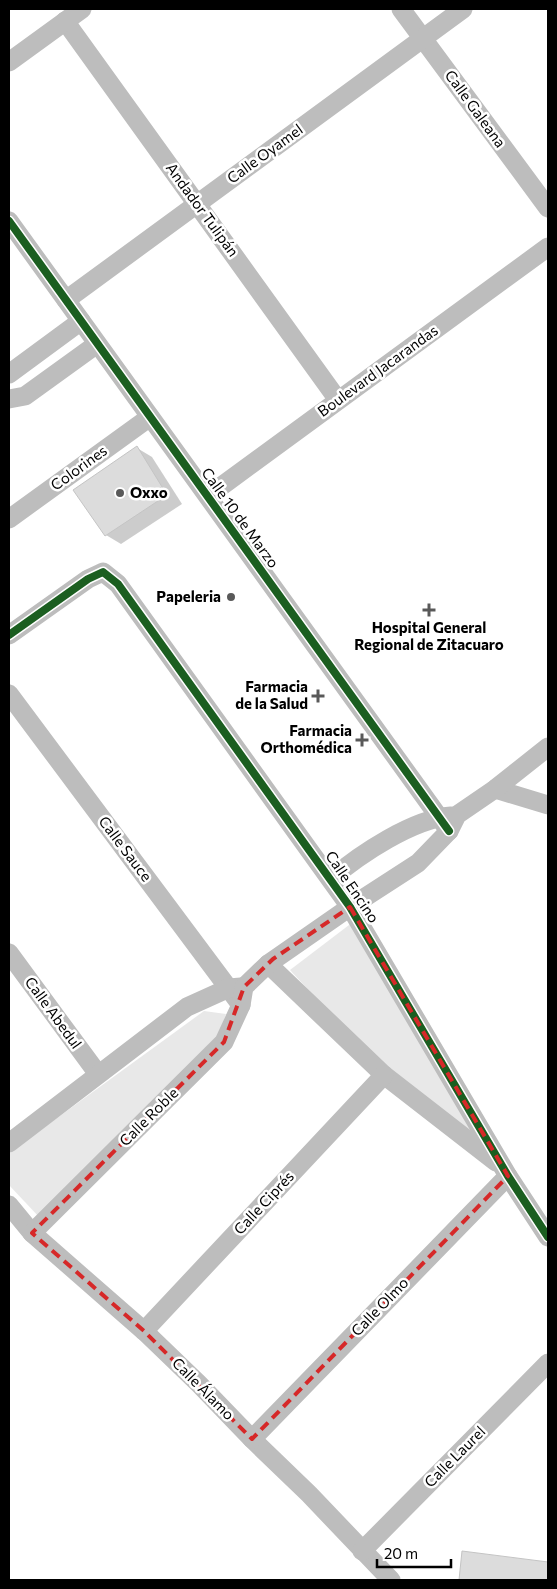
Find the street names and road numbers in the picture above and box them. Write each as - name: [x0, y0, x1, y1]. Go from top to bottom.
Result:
- street label: Calle Galeana: [442, 66, 510, 151]
- street label: Calle Oyamel: [223, 120, 306, 187]
- street label: Andador Tulipán: [163, 159, 243, 260]
- street label: Boulevard Jacarandas: [314, 320, 441, 420]
- street label: Colorines: [47, 441, 110, 494]
- street label: Calle 10 de Marzo: [198, 464, 283, 571]
- street label: Calle Sauce: [95, 812, 156, 885]
- street label: Calle Encino: [322, 847, 383, 926]
- street label: Calle Abedul: [22, 973, 86, 1052]
- street label: Calle Roble: [115, 1083, 181, 1149]
- street label: Calle Ciprés: [229, 1167, 297, 1238]
- street label: Calle Olmo: [347, 1273, 412, 1339]
- street label: Calle Álamo: [169, 1353, 239, 1423]
- street label: Calle Laurel: [420, 1422, 489, 1491]

